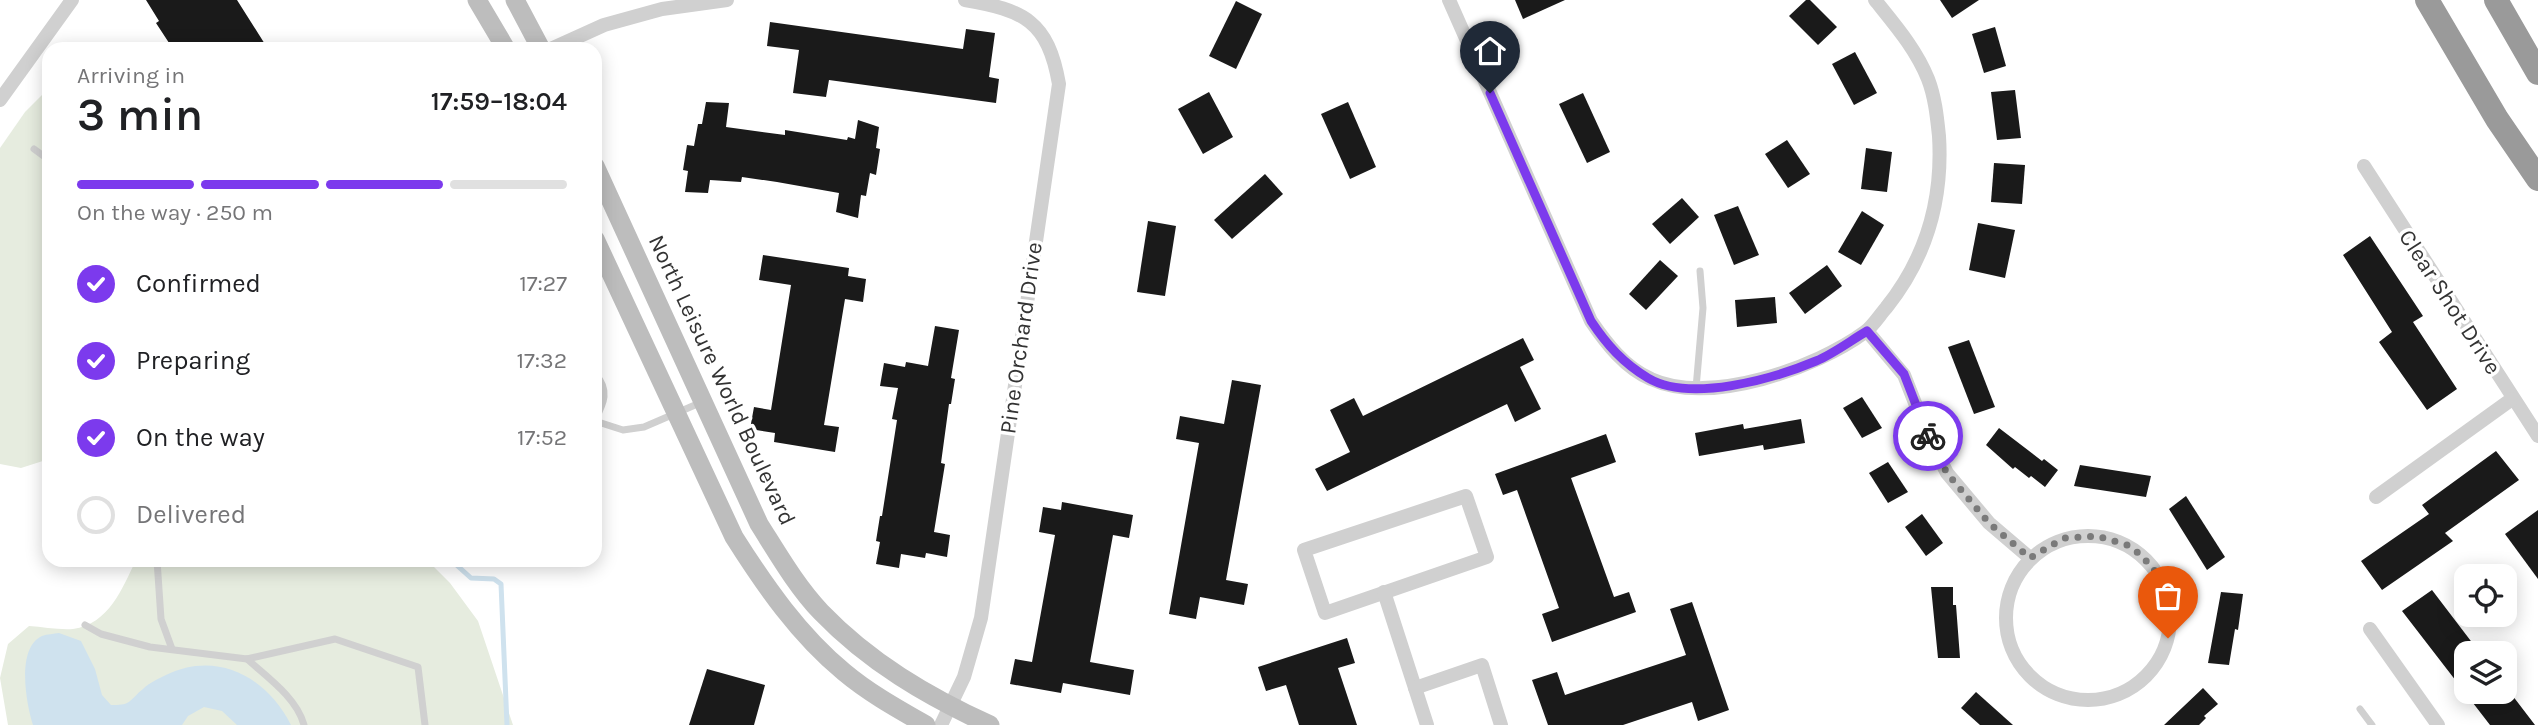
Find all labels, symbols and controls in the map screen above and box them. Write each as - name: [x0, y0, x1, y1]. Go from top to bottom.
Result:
- pin: [1460, 21, 1520, 93]
- icon: home: [1471, 32, 1509, 70]
- text: Arriving in: [77, 62, 185, 89]
- text: 17:59–18:04: [431, 86, 567, 117]
- text: 3 min: [77, 88, 203, 142]
- text: On the way · 250 m: [77, 199, 273, 226]
- street label: Clear Shot Drive: [2393, 225, 2507, 379]
- street label: North Leisure World Boulevard: [643, 231, 801, 529]
- street label: Pine Orchard Drive: [994, 240, 1048, 436]
- icon: check: [77, 265, 115, 303]
- text: Confirmed: [136, 268, 261, 299]
- text: 17:27: [519, 270, 567, 297]
- icon: check: [77, 342, 115, 380]
- text: Preparing: [136, 345, 250, 376]
- text: 17:32: [516, 347, 567, 374]
- courier: [1893, 401, 1963, 471]
- icon: bike: [1909, 417, 1947, 455]
- icon: check: [77, 419, 115, 457]
- text: On the way: [136, 422, 265, 453]
- text: 17:52: [517, 424, 567, 451]
- text: Delivered: [136, 499, 246, 530]
- map controls: [2454, 564, 2517, 704]
- button: locate: [2454, 564, 2517, 627]
- pin: [2138, 566, 2198, 638]
- icon: bag: [2149, 577, 2187, 615]
- button: layers: [2454, 641, 2517, 704]

